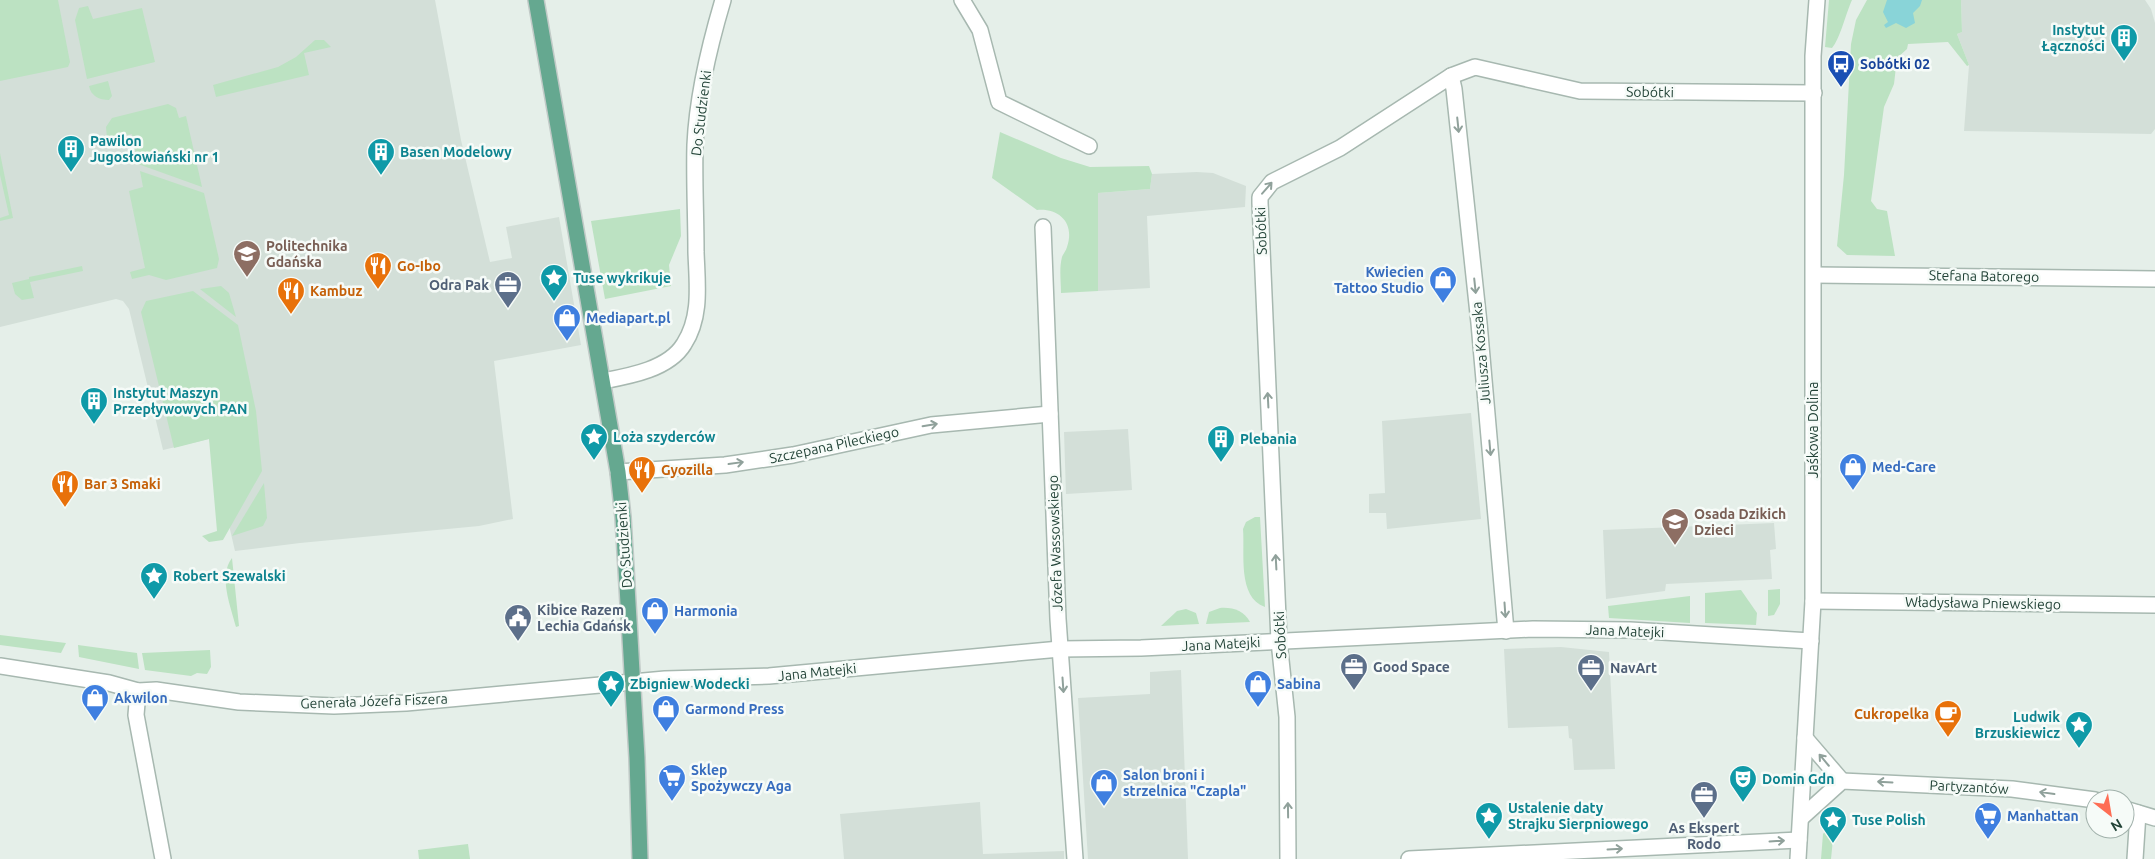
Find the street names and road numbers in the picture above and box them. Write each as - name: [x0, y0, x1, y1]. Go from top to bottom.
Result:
- street label: Do Studzienki: [688, 69, 714, 157]
- street label: Sobótki: [1626, 84, 1674, 100]
- street label: Sobótki: [1252, 207, 1270, 255]
- street label: Stefana Batorego: [1929, 267, 2039, 285]
- street label: Juliusza Kossaka: [1469, 301, 1493, 405]
- street label: Jaśkowa Dolina: [1805, 382, 1821, 478]
- street label: Szczepana Pileckiego: [768, 423, 900, 467]
- street label: Józefa Wassowskiego: [1045, 475, 1065, 611]
- street label: Do Studzienki: [613, 501, 635, 589]
- street label: Władysława Pniewskiego: [1905, 594, 2061, 612]
- street label: Sobótki: [1271, 611, 1289, 659]
- street label: Jana Matejki: [1585, 622, 1665, 640]
- street label: Jana Matejki: [1181, 634, 1261, 654]
- street label: Jana Matejki: [777, 660, 857, 684]
- street label: Generała Józefa Fiszera: [300, 690, 448, 712]
- street label: Partyzantów: [1929, 777, 2009, 797]

